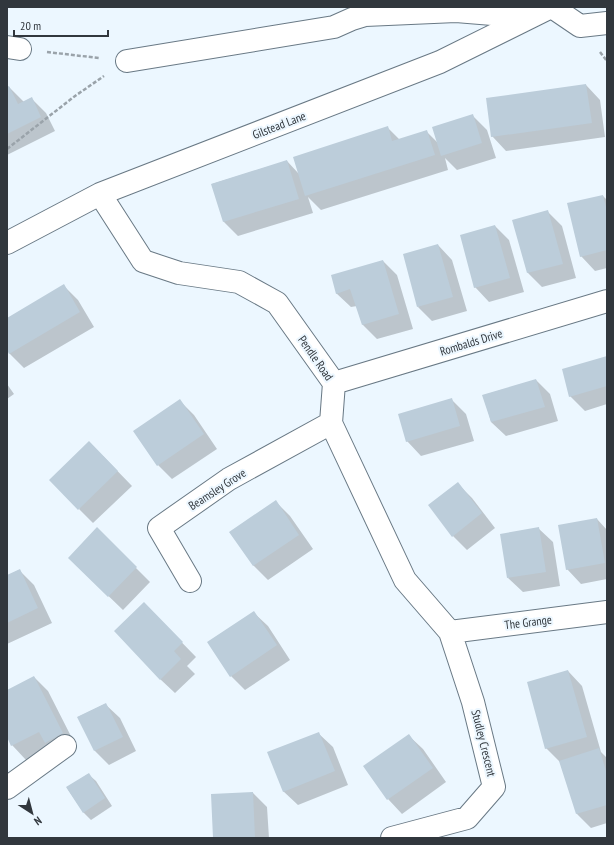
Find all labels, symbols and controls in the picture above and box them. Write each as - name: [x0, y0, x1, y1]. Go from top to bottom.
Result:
- scale bar: [14, 12, 108, 38]
- text: 20 m: [20, 18, 41, 33]
- street label: Gilstead Lane: [250, 108, 308, 142]
- street label: Rombalds Drive: [438, 325, 504, 359]
- street label: Pendle Road: [295, 333, 337, 383]
- street label: Beamsley Grove: [185, 465, 249, 513]
- street label: The Grange: [503, 612, 553, 632]
- street label: Studley Crescent: [468, 708, 500, 779]
- north arrow: [12, 793, 52, 833]
- text: N: [31, 814, 44, 829]

